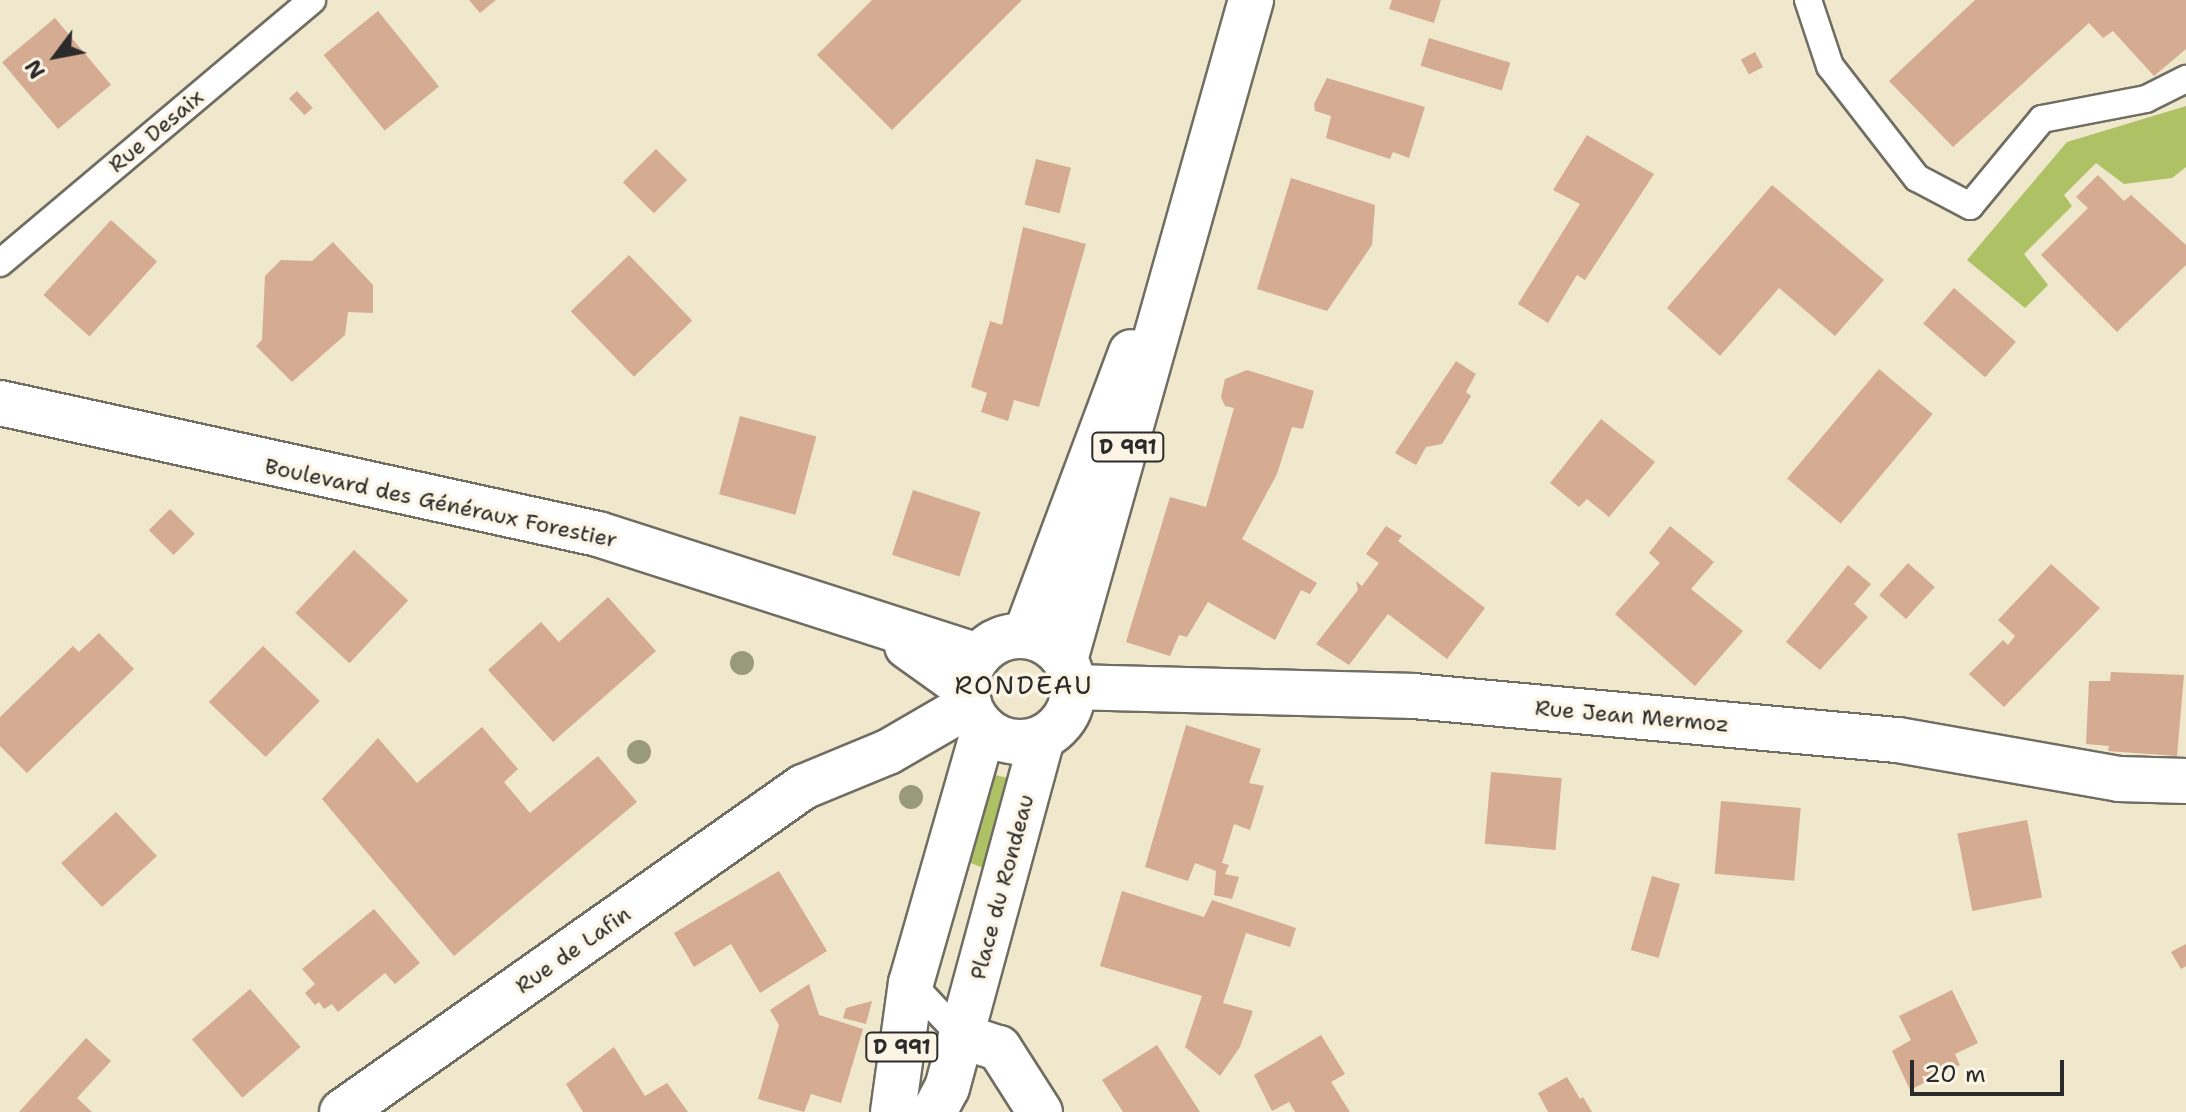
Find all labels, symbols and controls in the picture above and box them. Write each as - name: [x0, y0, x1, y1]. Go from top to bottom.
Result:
- north arrow: [16, 16, 96, 96]
- text: N: [18, 54, 52, 84]
- street label: Rue Desaix: [103, 84, 209, 178]
- road number: D 991: [1090, 431, 1166, 463]
- street label: Boulevard des Généraux Forestier: [262, 453, 620, 553]
- district label: RONDEAU: [954, 669, 1094, 701]
- street label: Rue Jean Mermoz: [1534, 694, 1730, 738]
- street label: Place du Rondeau: [965, 791, 1039, 983]
- street label: Rue de Lafin: [510, 901, 636, 999]
- road number: D 991: [864, 1031, 940, 1063]
- scale bar: [1914, 1044, 2068, 1094]
- text: 20 m: [1924, 1058, 1986, 1090]

